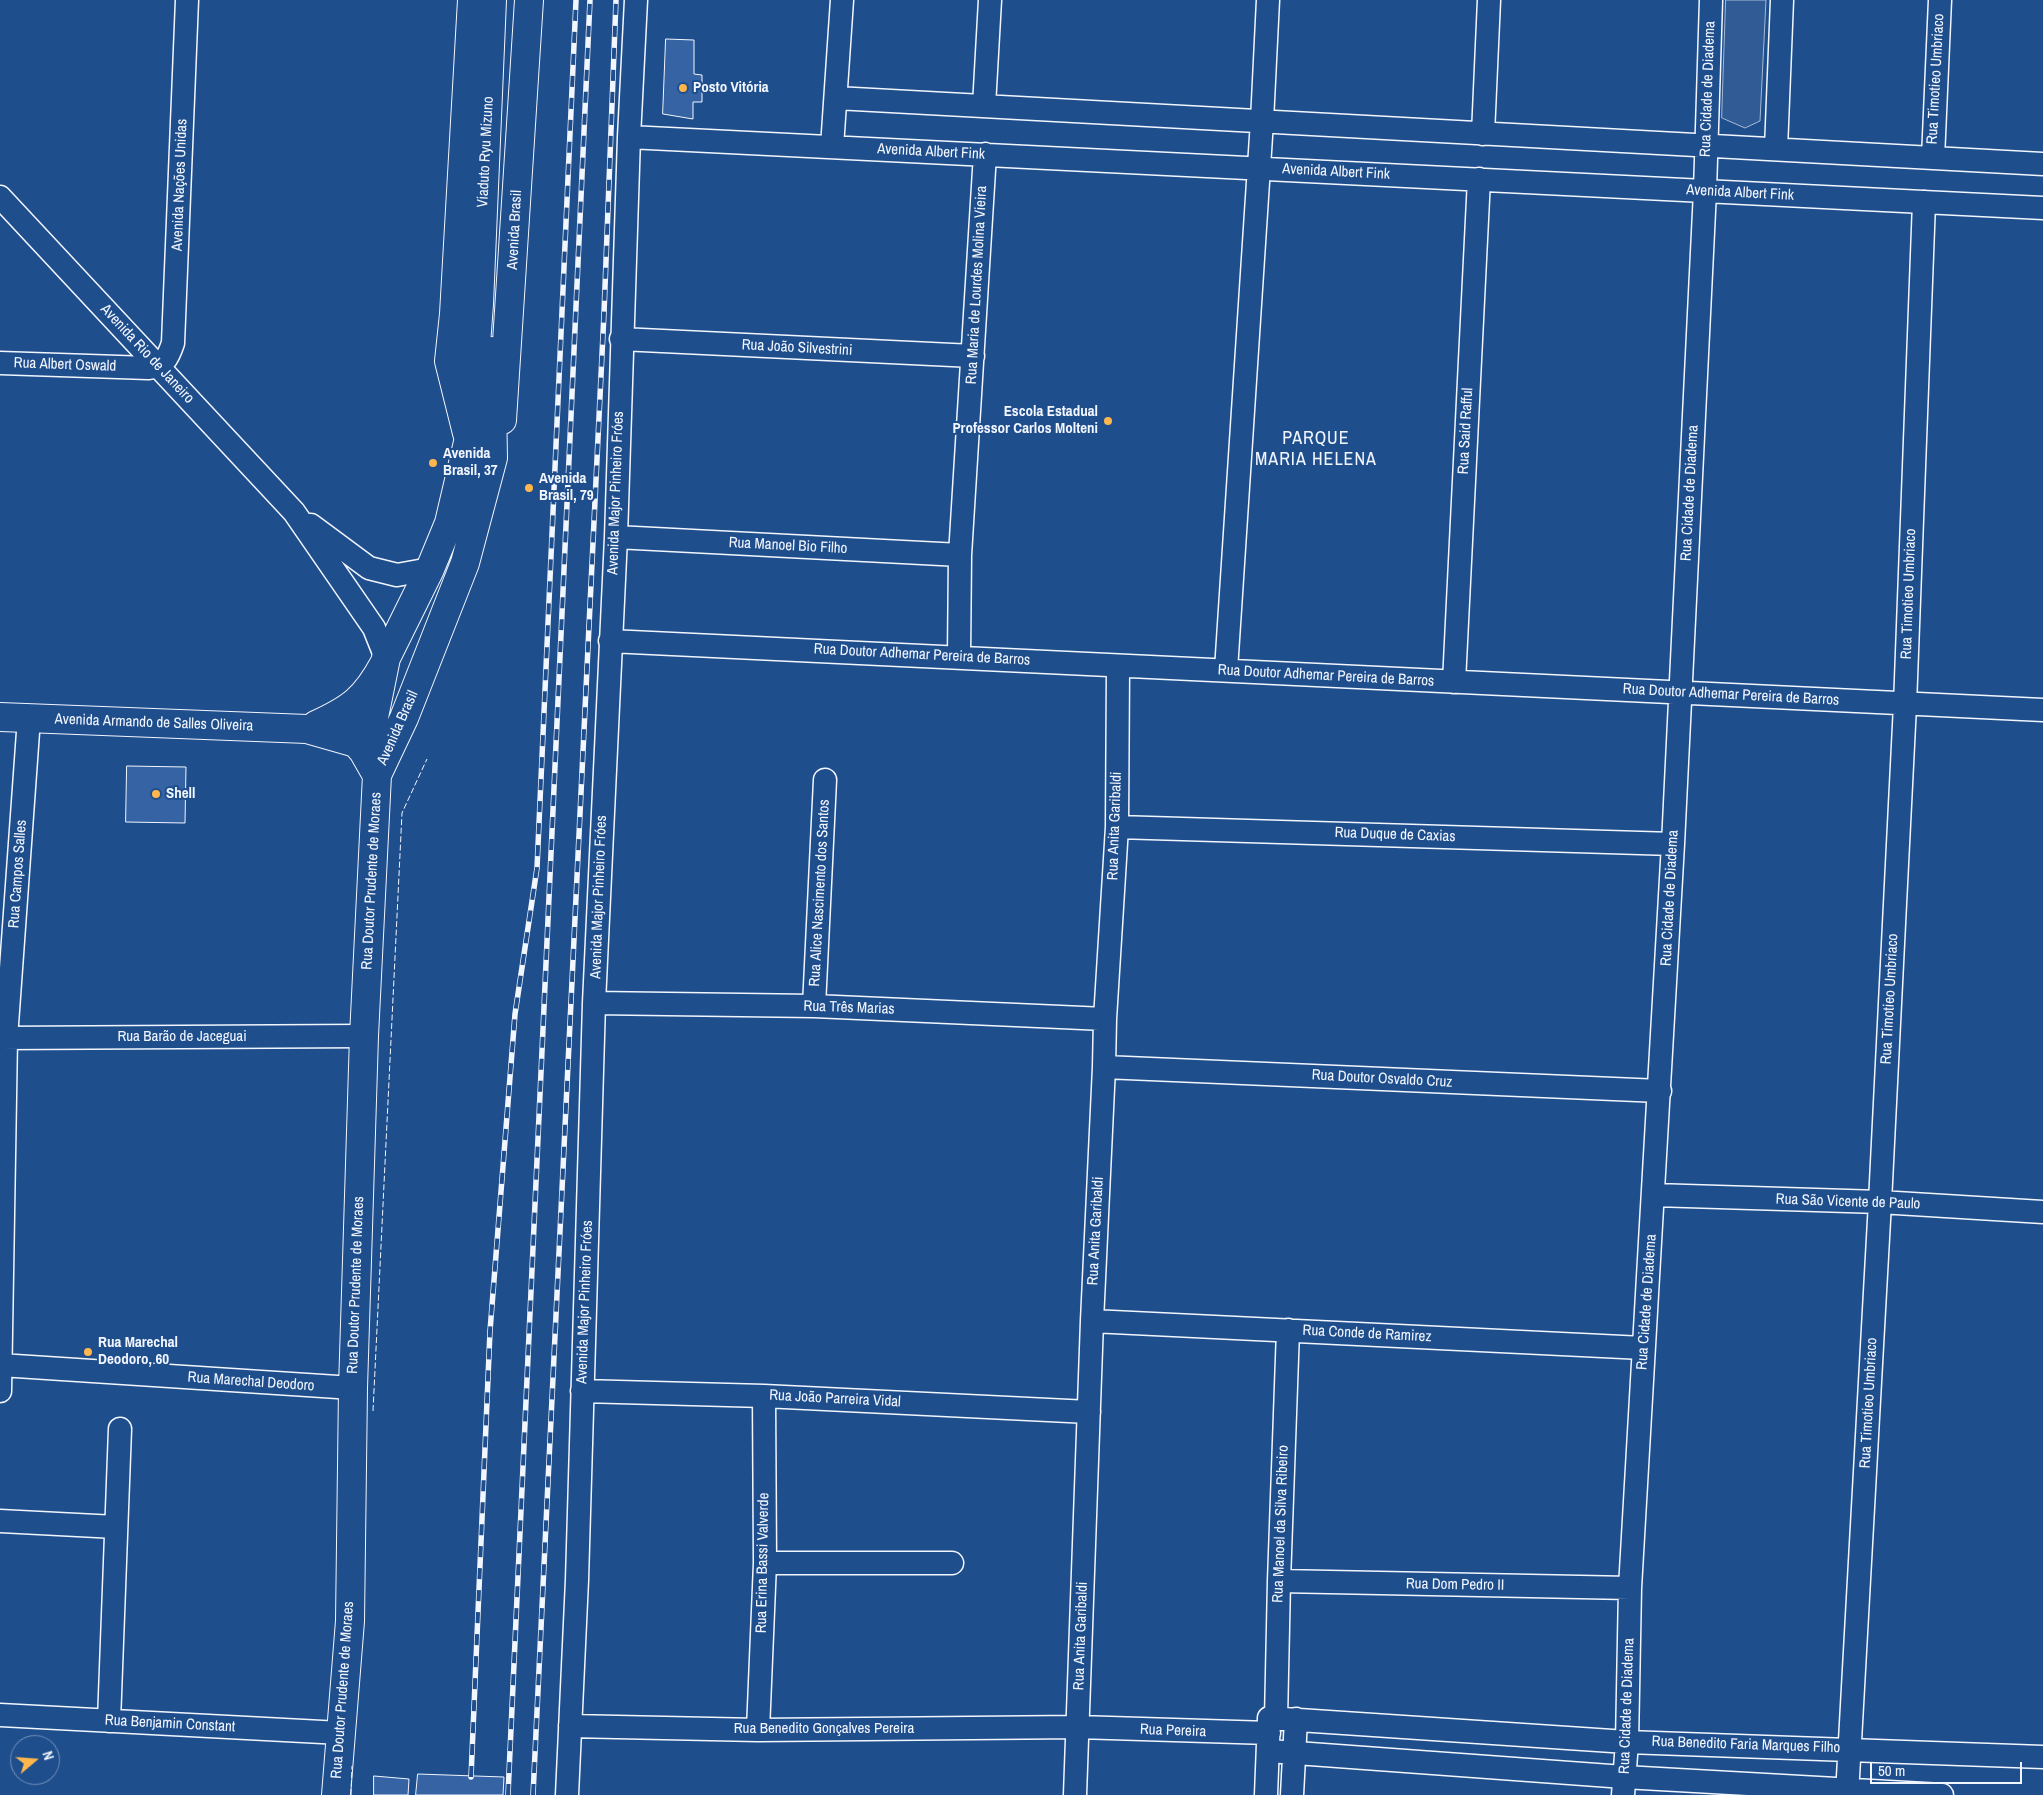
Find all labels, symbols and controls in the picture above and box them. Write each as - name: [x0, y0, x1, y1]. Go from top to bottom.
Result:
- street label: Rua Timotieo Umbriaco: [1924, 13, 1948, 145]
- street label: Rua Cidade de Diadema: [1697, 21, 1719, 157]
- place label: Posto Vitória: [693, 79, 769, 97]
- marker: Posto Vitória: [677, 82, 689, 94]
- street label: Viaduto Ryu Mizuno: [474, 96, 498, 208]
- street label: Avenida Nações Unidas: [169, 119, 191, 251]
- street label: Avenida Albert Fink: [877, 140, 985, 164]
- street label: Avenida Albert Fink: [1282, 160, 1390, 184]
- street label: Avenida Albert Fink: [1686, 181, 1794, 205]
- street label: Rua Maria de Lourdes Molina Vieira: [963, 185, 991, 385]
- street label: Avenida Brasil: [504, 190, 526, 270]
- street label: Avenida Rio de Janeiro: [96, 301, 198, 407]
- street label: Rua João Silvestrini: [741, 336, 853, 360]
- street label: Rua Albert Oswald: [13, 354, 117, 376]
- street label: Rua Said Rafful: [1455, 387, 1477, 475]
- place label: Escola Estadual Professor Carlos Molteni: [952, 403, 1098, 438]
- street label: Avenida Major Pinheiro Fróes: [604, 411, 628, 575]
- marker: Escola Estadual Professor Carlos Molteni: [1102, 415, 1114, 427]
- street label: Rua Cidade de Diadema: [1677, 425, 1703, 561]
- district label: PARQUE MARIA HELENA: [1254, 428, 1378, 470]
- place label: Avenida Brasil, 37: [443, 445, 498, 480]
- marker: Avenida Brasil, 37: [427, 457, 439, 469]
- place label: Avenida Brasil, 79: [539, 470, 594, 505]
- marker: Avenida Brasil, 79: [523, 482, 535, 494]
- street label: Rua Timotieo Umbriaco: [1898, 528, 1920, 660]
- street label: Rua Manoel Bio Filho: [728, 534, 848, 558]
- street label: Rua Doutor Adhemar Pereira de Barros: [813, 640, 1031, 670]
- street label: Rua Doutor Adhemar Pereira de Barros: [1217, 661, 1435, 691]
- street label: Rua Doutor Adhemar Pereira de Barros: [1622, 680, 1840, 710]
- street label: Avenida Brasil: [374, 688, 422, 768]
- street label: Avenida Armando de Salles Oliveira: [54, 711, 254, 735]
- street label: Rua Anita Garibaldi: [1104, 771, 1126, 881]
- place label: Shell: [166, 785, 195, 803]
- marker: Shell: [150, 788, 162, 800]
- street label: Rua Doutor Prudente de Moraes: [358, 792, 386, 970]
- street label: Rua Alice Nascimento dos Santos: [806, 799, 834, 987]
- street label: Avenida Major Pinheiro Fróes: [587, 815, 611, 979]
- street label: Rua Campos Salles: [5, 819, 31, 929]
- street label: Rua Duque de Caxias: [1334, 824, 1456, 846]
- street label: Rua Cidade de Diadema: [1657, 830, 1683, 966]
- street label: Rua Timotieo Umbriaco: [1878, 933, 1902, 1065]
- street label: Rua Três Marias: [803, 997, 895, 1019]
- street label: Rua Barão de Jaceguai: [117, 1028, 247, 1046]
- street label: Rua Doutor Osvaldo Cruz: [1311, 1066, 1453, 1092]
- street label: Rua Anita Garibaldi: [1084, 1176, 1108, 1286]
- street label: Rua São Vicente de Paulo: [1775, 1190, 1921, 1214]
- street label: Rua Doutor Prudente de Moraes: [344, 1196, 368, 1374]
- street label: Avenida Major Pinheiro Fróes: [573, 1220, 597, 1384]
- street label: Rua Cidade de Diadema: [1633, 1234, 1661, 1370]
- street label: Rua Conde de Ramirez: [1302, 1322, 1432, 1346]
- place label: Rua Marechal Deodoro, 60: [98, 1334, 178, 1369]
- street label: Rua Timotieo Umbriaco: [1857, 1337, 1881, 1469]
- marker: Rua Marechal Deodoro, 60: [82, 1346, 94, 1358]
- street label: Rua Marechal Deodoro: [187, 1369, 315, 1395]
- street label: Rua João Parreira Vidal: [769, 1387, 901, 1411]
- street label: Rua Manoel da Silva Ribeiro: [1269, 1445, 1293, 1603]
- street label: Rua Erina Bassi Valverde: [753, 1493, 773, 1633]
- street label: Rua Dom Pedro II: [1406, 1575, 1504, 1595]
- street label: Rua Anita Garibaldi: [1070, 1581, 1092, 1691]
- street label: Rua Doutor Prudente de Moraes: [328, 1601, 358, 1779]
- street label: Rua Cidade de Diadema: [1616, 1638, 1638, 1774]
- street label: Rua Benjamin Constant: [104, 1712, 236, 1736]
- street label: Rua Benedito Gonçalves Pereira: [734, 1720, 914, 1738]
- street label: Rua Pereira: [1140, 1721, 1206, 1741]
- street label: Rua Benedito Faria Marques Filho: [1651, 1733, 1841, 1757]
- north arrow: [10, 1735, 60, 1785]
- text: N: [38, 1749, 58, 1762]
- scale bar: [1873, 1752, 2026, 1784]
- text: 50 m: [1878, 1760, 1905, 1781]

